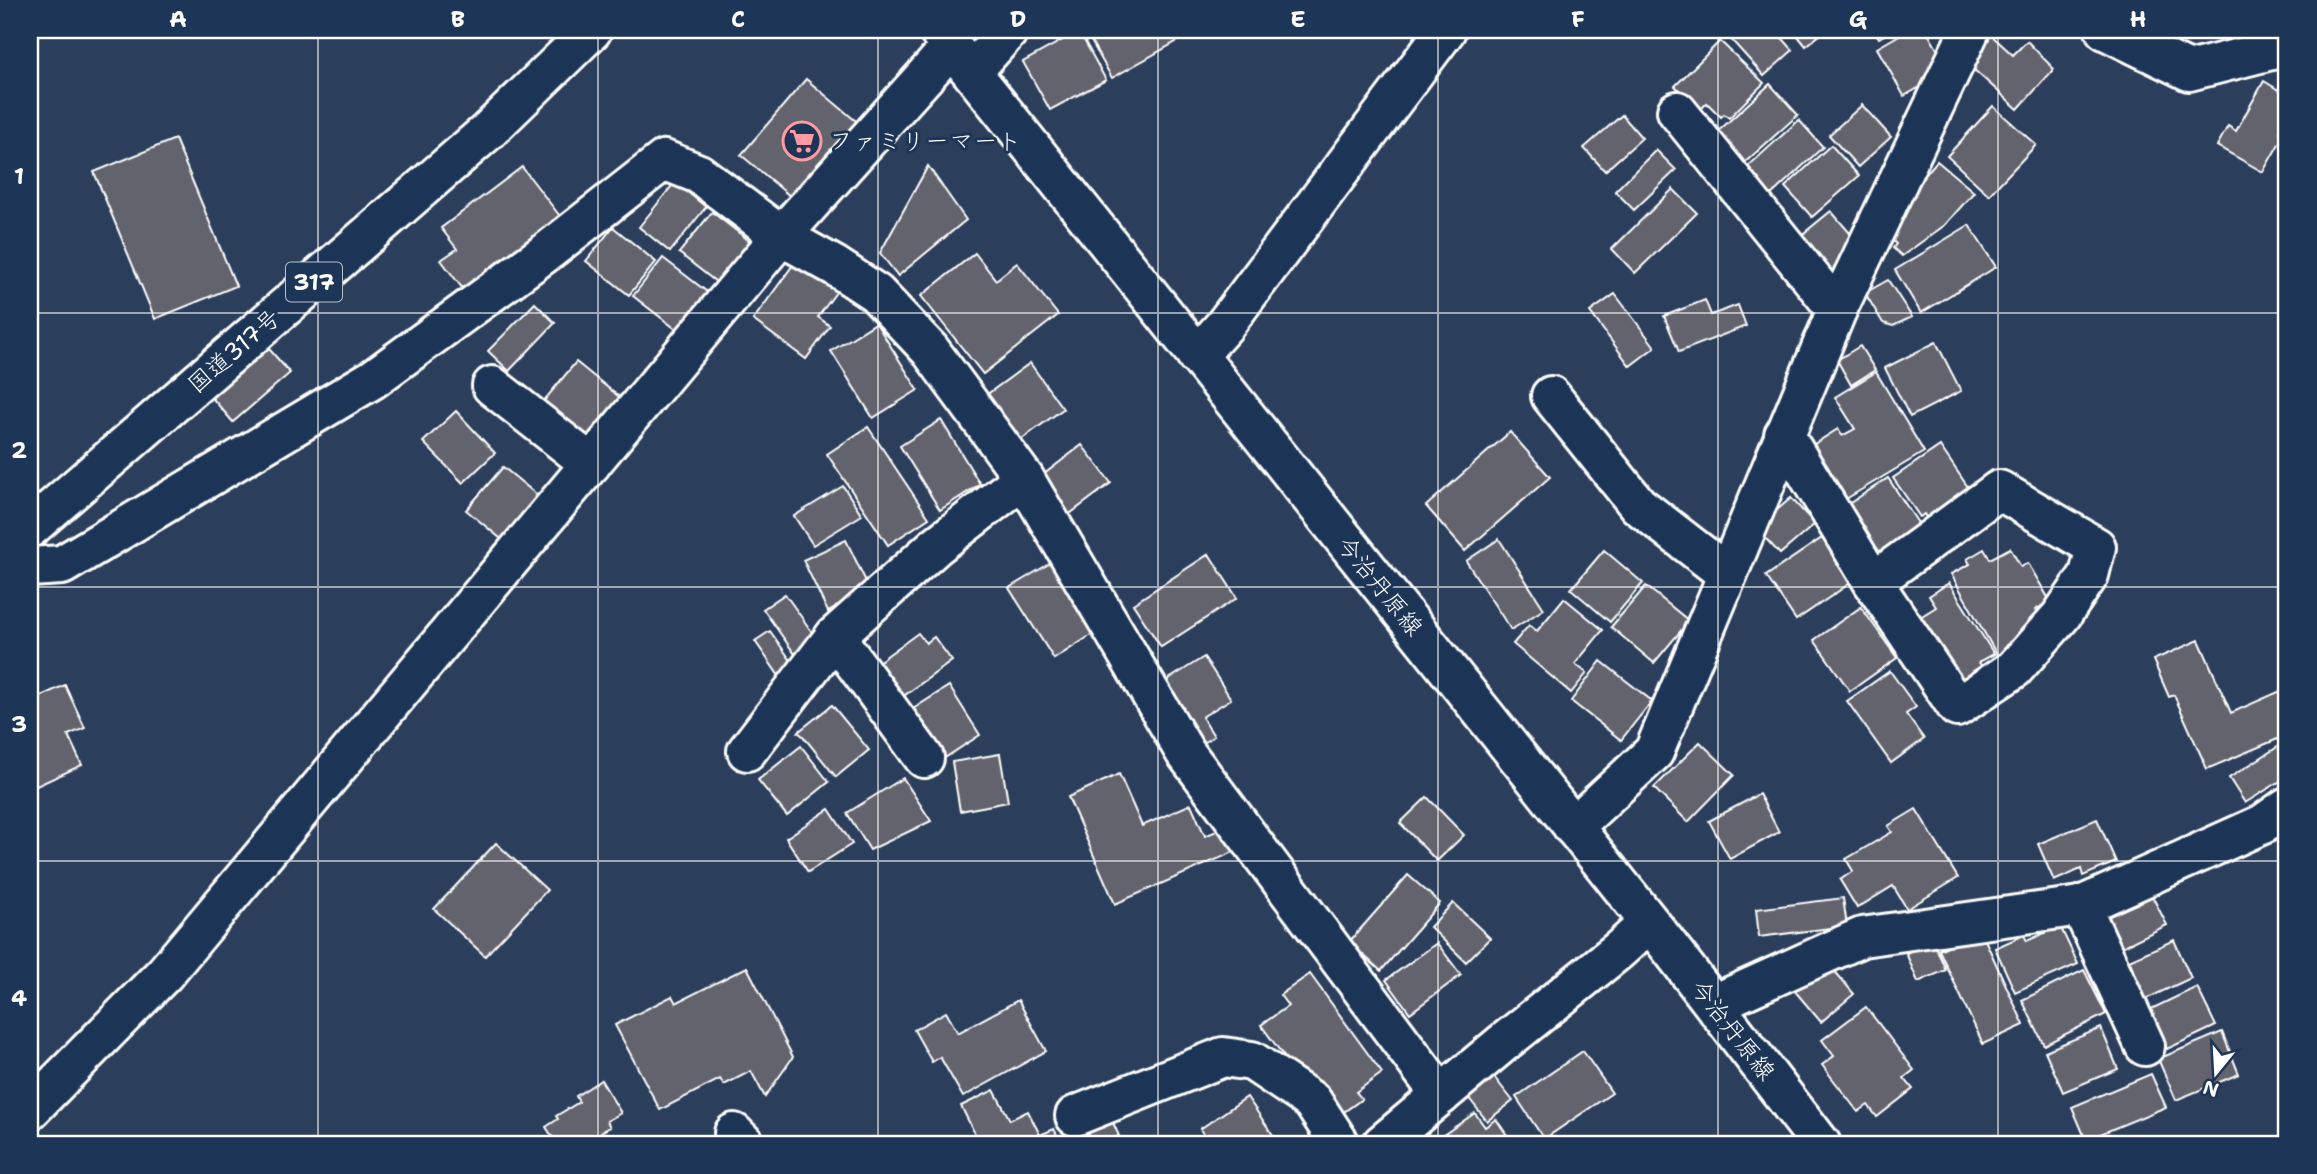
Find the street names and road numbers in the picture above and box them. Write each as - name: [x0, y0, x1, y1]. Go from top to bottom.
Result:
- road number: 317: [286, 262, 342, 302]
- street label: 国道317号: [181, 302, 287, 400]
- street label: 今治丹原線: [1330, 529, 1430, 643]
- street label: 今治丹原線: [1683, 973, 1783, 1087]

